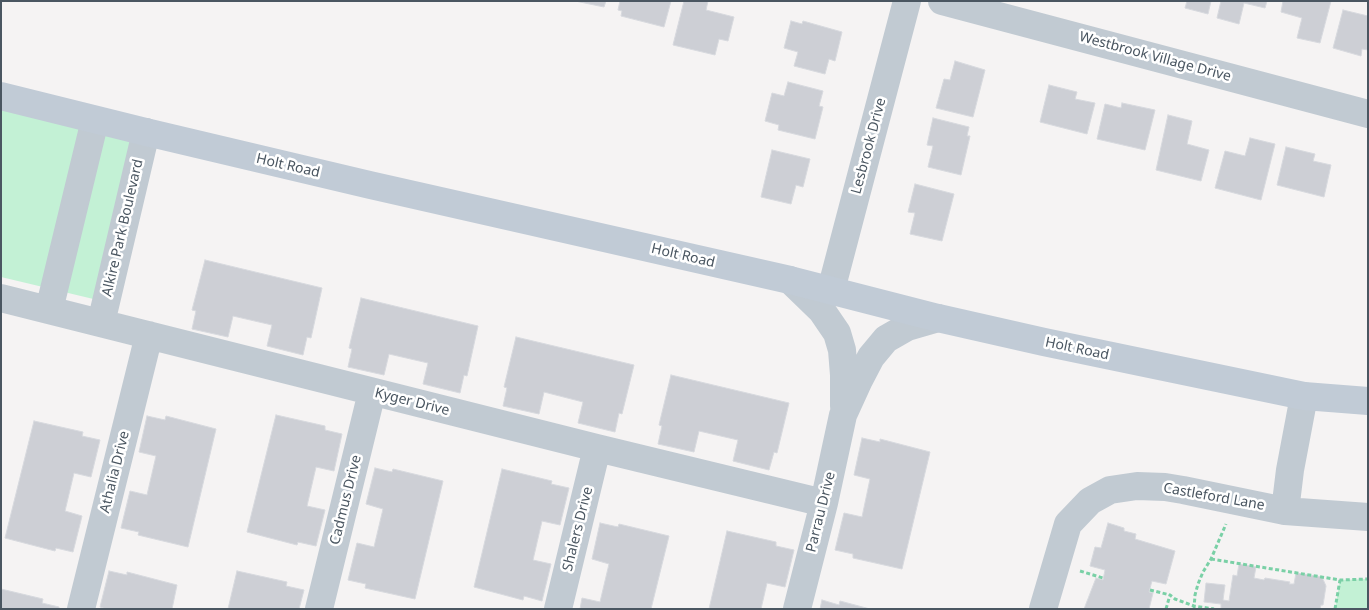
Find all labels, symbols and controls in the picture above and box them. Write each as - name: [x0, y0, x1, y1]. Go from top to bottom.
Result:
- street label: Westbrook Village Drive: [1077, 29, 1233, 85]
- street label: Lesbrook Drive: [848, 96, 890, 196]
- street label: Holt Road: [255, 151, 321, 181]
- street label: Alkire Park Boulevard: [99, 158, 147, 298]
- street label: Holt Road: [650, 241, 716, 271]
- street label: Holt Road: [1044, 334, 1110, 364]
- street label: Kyger Drive: [373, 385, 451, 419]
- street label: Athalia Drive: [97, 429, 133, 515]
- street label: Cadmus Drive: [327, 453, 365, 547]
- street label: Parrau Drive: [803, 470, 839, 554]
- street label: Castleford Lane: [1162, 480, 1266, 514]
- street label: Shalers Drive: [559, 485, 597, 573]

